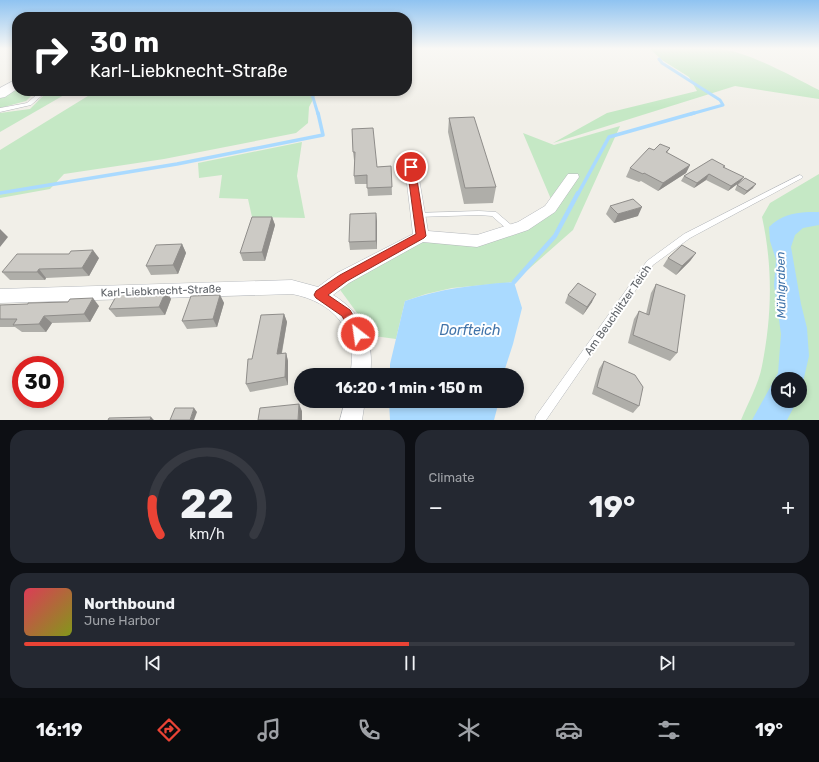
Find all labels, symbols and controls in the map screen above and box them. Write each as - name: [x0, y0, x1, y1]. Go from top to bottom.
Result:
- text: 30 m: [90, 26, 159, 59]
- icon: right: [24, 28, 76, 80]
- text: Karl-Liebknecht-Straße: [90, 60, 288, 82]
- pin: [394, 150, 428, 184]
- icon: arrive: [400, 156, 422, 178]
- water label: Mühlgraben: [773, 251, 789, 319]
- street label: Am Beuchlitzer Teich: [582, 262, 654, 358]
- street label: Karl-Liebknecht-Straße: [100, 282, 222, 300]
- position arrow: [337, 313, 379, 355]
- water label: Dorfteich: [439, 322, 501, 339]
- speed limit sign: 30: [12, 356, 64, 408]
- map controls: [771, 372, 807, 408]
- button: sound: [771, 372, 807, 408]
- text: 16:20 · 1 min · 150 m: [336, 379, 482, 397]
- text: Climate: [429, 470, 475, 485]
- text: 22: [180, 478, 234, 527]
- text: 19°: [589, 489, 635, 525]
- text: −: [429, 494, 443, 521]
- text: +: [781, 494, 795, 521]
- text: km/h: [189, 525, 225, 542]
- text: Northbound: [84, 595, 175, 613]
- text: June Harbor: [84, 613, 160, 628]
- icon: previous: [142, 652, 164, 674]
- icon: pause: [399, 652, 421, 674]
- icon: next: [656, 652, 678, 674]
- icon: directions: [155, 716, 183, 744]
- icon: music: [255, 716, 283, 744]
- icon: phone: [355, 716, 383, 744]
- icon: climate: [455, 716, 483, 744]
- icon: car: [555, 716, 583, 744]
- icon: filters: [655, 716, 683, 744]
- text: 16:19: [36, 719, 82, 741]
- text: 19°: [755, 719, 783, 741]

